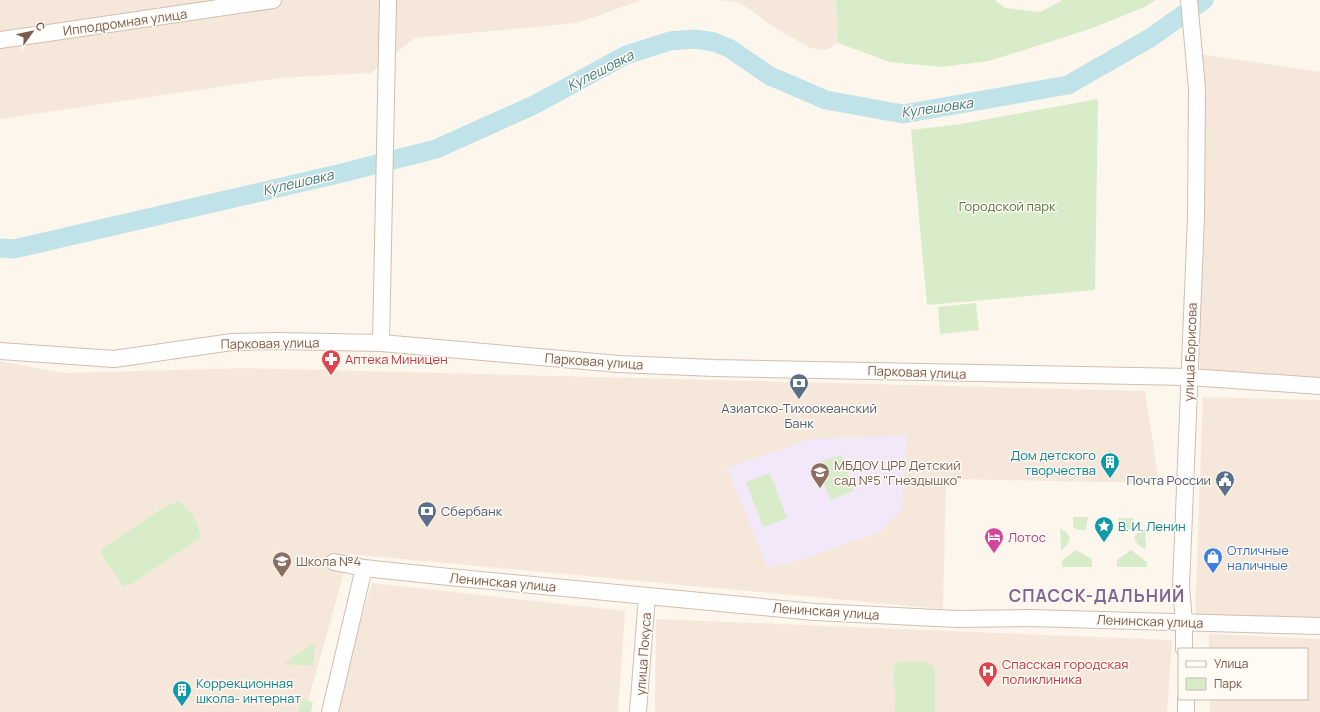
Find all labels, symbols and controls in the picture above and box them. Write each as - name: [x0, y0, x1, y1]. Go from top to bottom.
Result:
- street label: Ипподромная улица: [62, 4, 188, 40]
- north arrow: [12, 12, 52, 52]
- text: С: [32, 19, 49, 34]
- water label: Кулешовка: [564, 45, 638, 95]
- water label: Кулешовка: [900, 92, 975, 121]
- water label: Кулешовка: [261, 164, 336, 199]
- park label: Городской парк: [959, 197, 1056, 215]
- street label: улица Борисова: [1179, 302, 1201, 402]
- street label: Парковая улица: [221, 333, 319, 353]
- pharmacy icon: Аптека Миницен: [320, 348, 342, 376]
- street label: Парковая улица: [544, 349, 644, 373]
- place label: Аптека Миницен: [345, 350, 448, 368]
- street label: Парковая улица: [867, 361, 967, 383]
- bank icon: Азиатско-Тихоокеанский Банк: [788, 372, 810, 400]
- place label: Азиатско-Тихоокеанский Банк: [721, 399, 877, 432]
- place label: Дом детского творчества: [1011, 446, 1096, 479]
- building icon: Дом детского творчества: [1099, 451, 1121, 479]
- place label: МБДОУ ЦРР Детский сад №5 "Гнездышко": [834, 456, 962, 489]
- school or university icon: МБДОУ ЦРР Детский сад №5 "Гнездышко": [809, 461, 831, 489]
- public building icon: Почта России: [1214, 469, 1236, 497]
- place label: Почта России: [1127, 471, 1211, 489]
- bank icon: Сбербанк: [416, 500, 438, 528]
- place label: Сбербанк: [441, 502, 503, 520]
- place icon: В. И. Ленин: [1093, 515, 1115, 543]
- place label: В. И. Ленин: [1118, 517, 1186, 535]
- hotel icon: Лотос: [983, 526, 1005, 554]
- place label: Лотос: [1008, 528, 1046, 546]
- place label: Отличные наличные: [1227, 541, 1289, 574]
- shop icon: Отличные наличные: [1202, 546, 1224, 574]
- school or university icon: Школа №4: [271, 550, 293, 578]
- place label: Школа №4: [296, 552, 361, 570]
- street label: Ленинская улица: [449, 568, 557, 596]
- district label: СПАССК-ДАЛЬНИЙ: [1009, 584, 1185, 607]
- street label: Ленинская улица: [772, 598, 880, 624]
- street label: Ленинская улица: [1096, 610, 1204, 632]
- street label: улица Покуса: [631, 612, 655, 696]
- legend: [1178, 648, 1308, 700]
- place label: Спасская городская поликлиника: [1002, 655, 1128, 688]
- text: Улица: [1214, 655, 1248, 672]
- hospital icon: Спасская городская поликлиника: [977, 660, 999, 688]
- place label: Коррекционная школа- интернат: [196, 674, 301, 707]
- text: Парк: [1214, 675, 1243, 692]
- building icon: Коррекционная школа- интернат: [171, 679, 193, 707]

